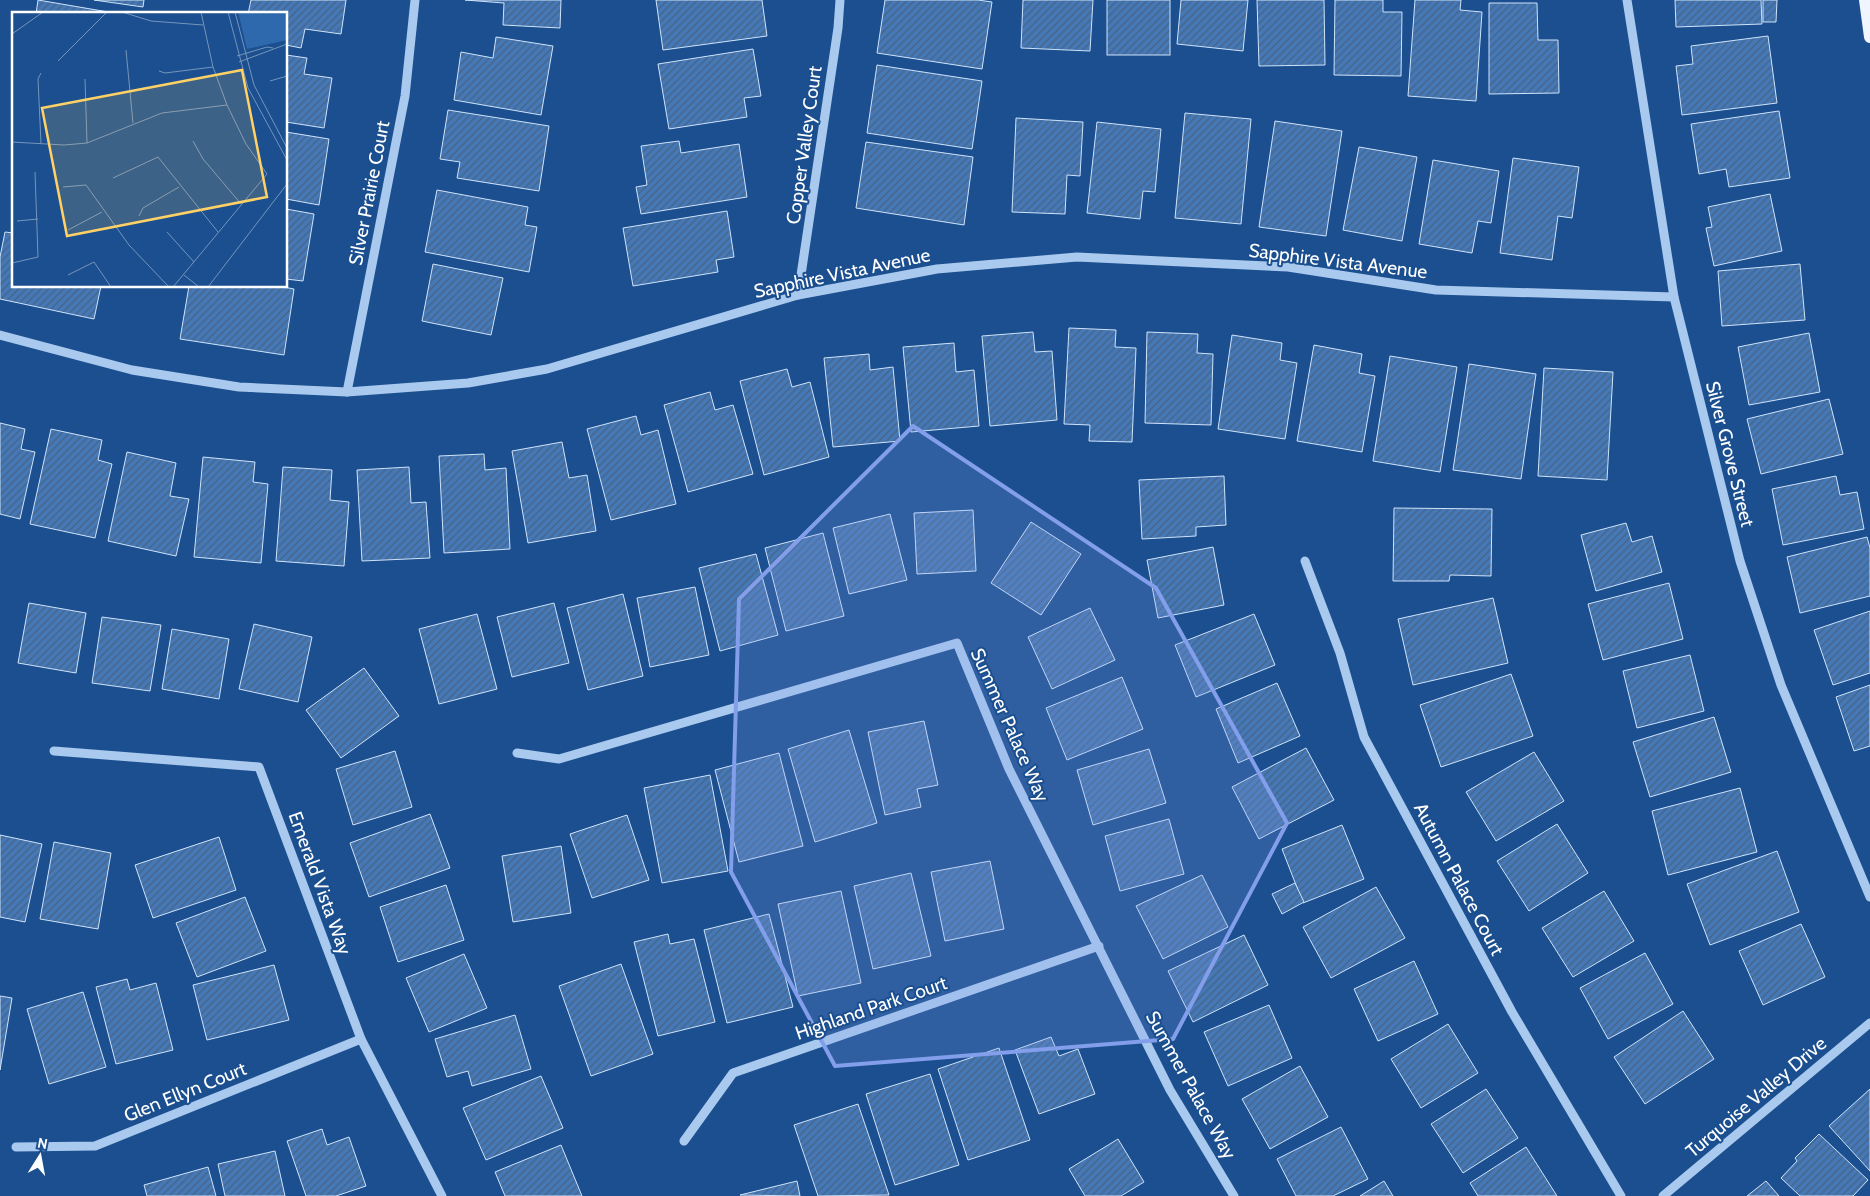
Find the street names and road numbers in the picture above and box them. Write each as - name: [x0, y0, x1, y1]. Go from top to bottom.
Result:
- street label: Copper Valley Court: [782, 64, 827, 226]
- street label: Silver Prairie Court: [344, 118, 394, 267]
- street label: Sapphire Vista Avenue: [1247, 239, 1429, 283]
- street label: Sapphire Vista Avenue: [752, 243, 933, 303]
- street label: Silver Grove Street: [1701, 379, 1759, 530]
- street label: Summer Palace Way: [966, 645, 1054, 806]
- street label: Autumn Palace Court: [1409, 799, 1509, 960]
- street label: Emerald Vista Way: [283, 808, 357, 958]
- street label: Highland Park Court: [792, 971, 950, 1045]
- street label: Summer Palace Way: [1141, 1007, 1241, 1163]
- street label: Turquoise Valley Drive: [1681, 1031, 1831, 1162]
- street label: Glen Ellyn Court: [121, 1057, 250, 1127]

